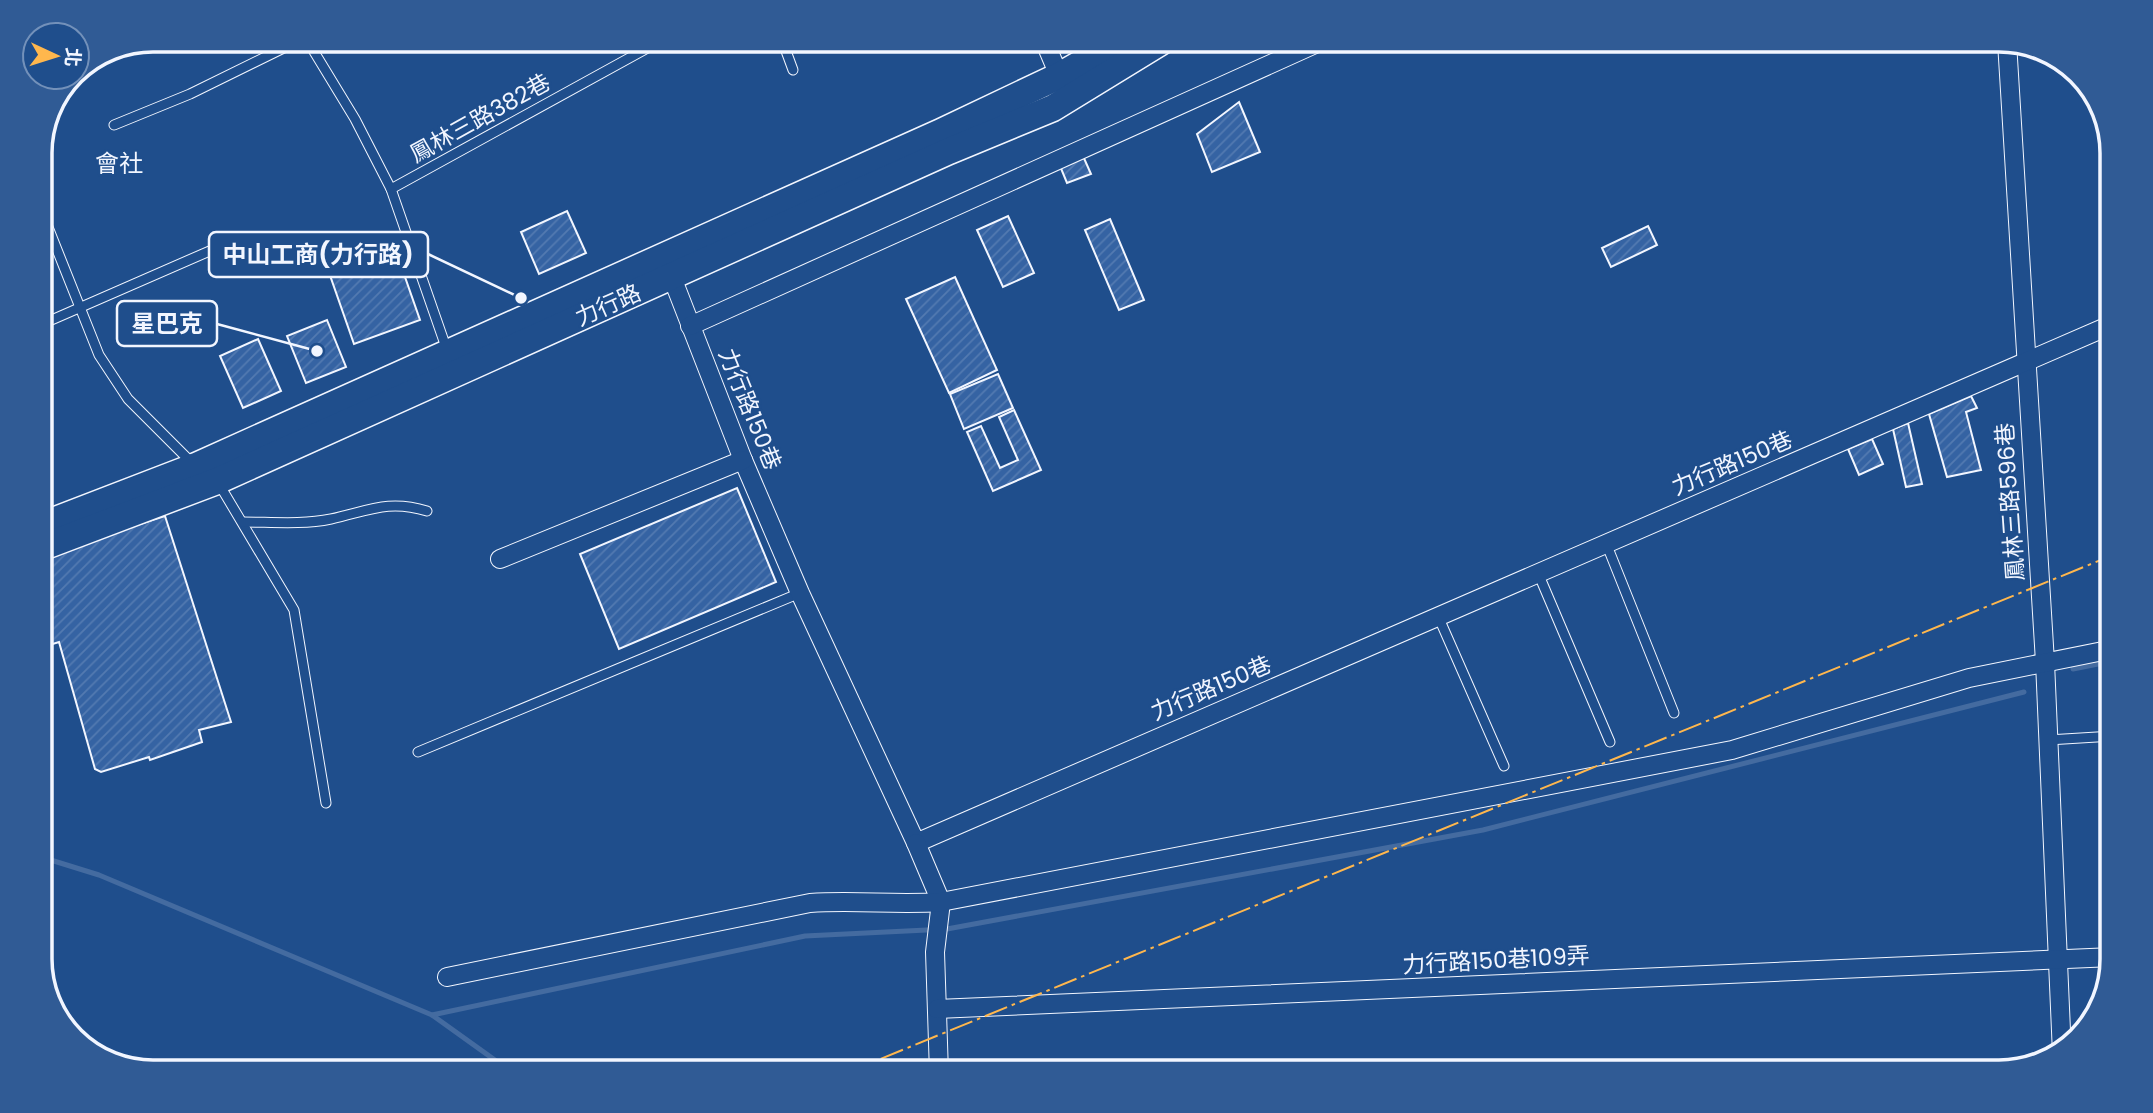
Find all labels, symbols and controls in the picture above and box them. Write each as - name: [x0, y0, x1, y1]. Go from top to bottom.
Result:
- north arrow: [21, 21, 91, 91]
- text: 北: [58, 47, 87, 68]
- street label: 鳳林三路382巷: [404, 66, 556, 170]
- district label: 會社: [95, 147, 143, 180]
- callout: 中山工商(力行路): [209, 232, 428, 277]
- text: 中山工商(力行路): [223, 238, 413, 271]
- street label: 力行路: [570, 276, 646, 334]
- callout: 星巴克: [117, 301, 217, 346]
- text: 星巴克: [131, 307, 203, 340]
- street label: 力行路150巷: [711, 344, 789, 474]
- street label: 鳳林三路596巷: [1989, 422, 2031, 582]
- street label: 力行路150巷: [1667, 423, 1797, 503]
- street label: 力行路150巷: [1146, 648, 1276, 728]
- street label: 力行路150巷109弄: [1402, 939, 1590, 981]

